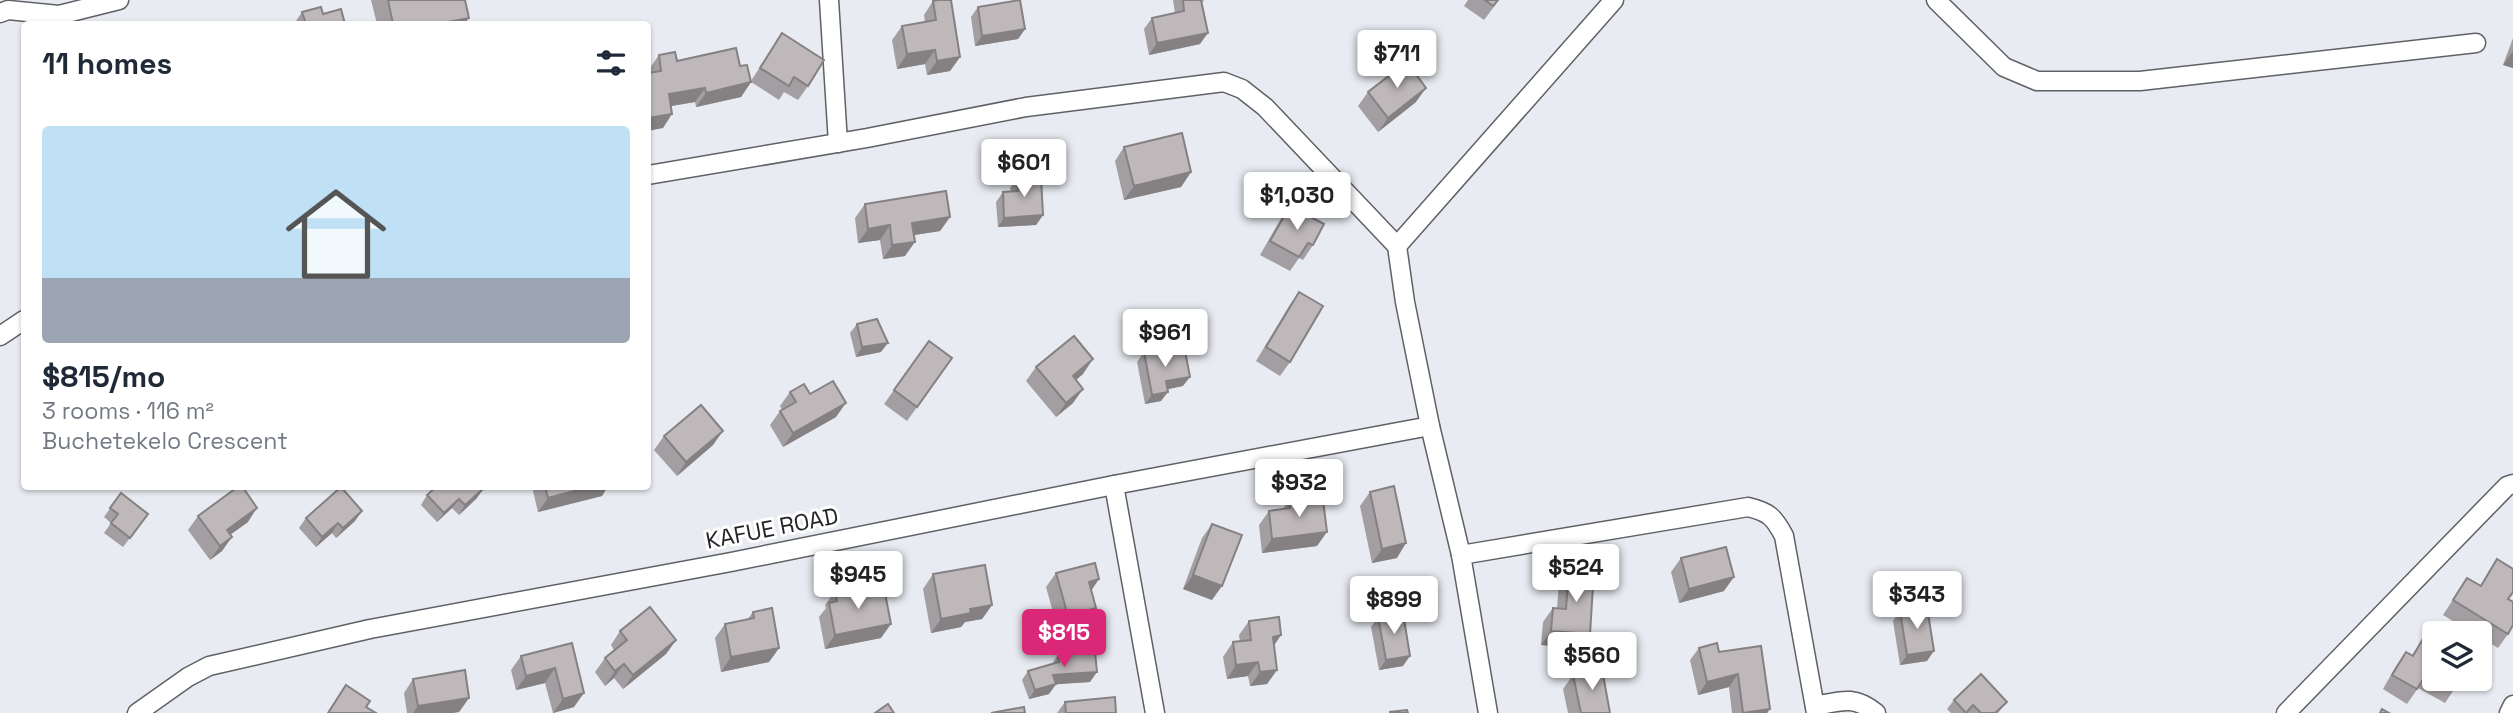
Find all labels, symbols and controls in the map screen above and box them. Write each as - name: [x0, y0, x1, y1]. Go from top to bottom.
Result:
- pin: $711: [1356, 31, 1438, 90]
- text: $711: [1373, 38, 1421, 68]
- text: 11 homes: [42, 44, 172, 83]
- icon: filters: [592, 44, 630, 82]
- pin: $601: [983, 140, 1065, 199]
- text: $601: [997, 147, 1051, 177]
- icon: home: [273, 171, 399, 297]
- pin: $1,030: [1240, 173, 1354, 232]
- text: $1,030: [1260, 180, 1334, 210]
- pin: $961: [1124, 310, 1206, 369]
- text: $961: [1139, 317, 1191, 347]
- text: $815/mo: [42, 357, 165, 396]
- text: 3 rooms · 116 m²: [42, 396, 214, 426]
- text: Buchetekelo Crescent: [42, 426, 288, 456]
- pin: $932: [1258, 460, 1340, 519]
- text: $932: [1271, 467, 1327, 497]
- street label: KAFUE ROAD: [703, 500, 841, 556]
- pin: $524: [1535, 544, 1617, 604]
- pin: $945: [817, 552, 899, 611]
- text: $524: [1548, 552, 1604, 582]
- text: $945: [830, 559, 886, 589]
- pin: $343: [1876, 572, 1958, 631]
- pin: $899: [1353, 576, 1435, 636]
- text: $343: [1889, 579, 1945, 609]
- text: $899: [1366, 584, 1422, 614]
- pin: $815: [1023, 610, 1105, 669]
- text: $815: [1038, 617, 1090, 647]
- map controls: [2422, 621, 2492, 691]
- button: layers: [2422, 621, 2492, 691]
- pin: $560: [1551, 632, 1633, 692]
- text: $560: [1564, 640, 1620, 670]

